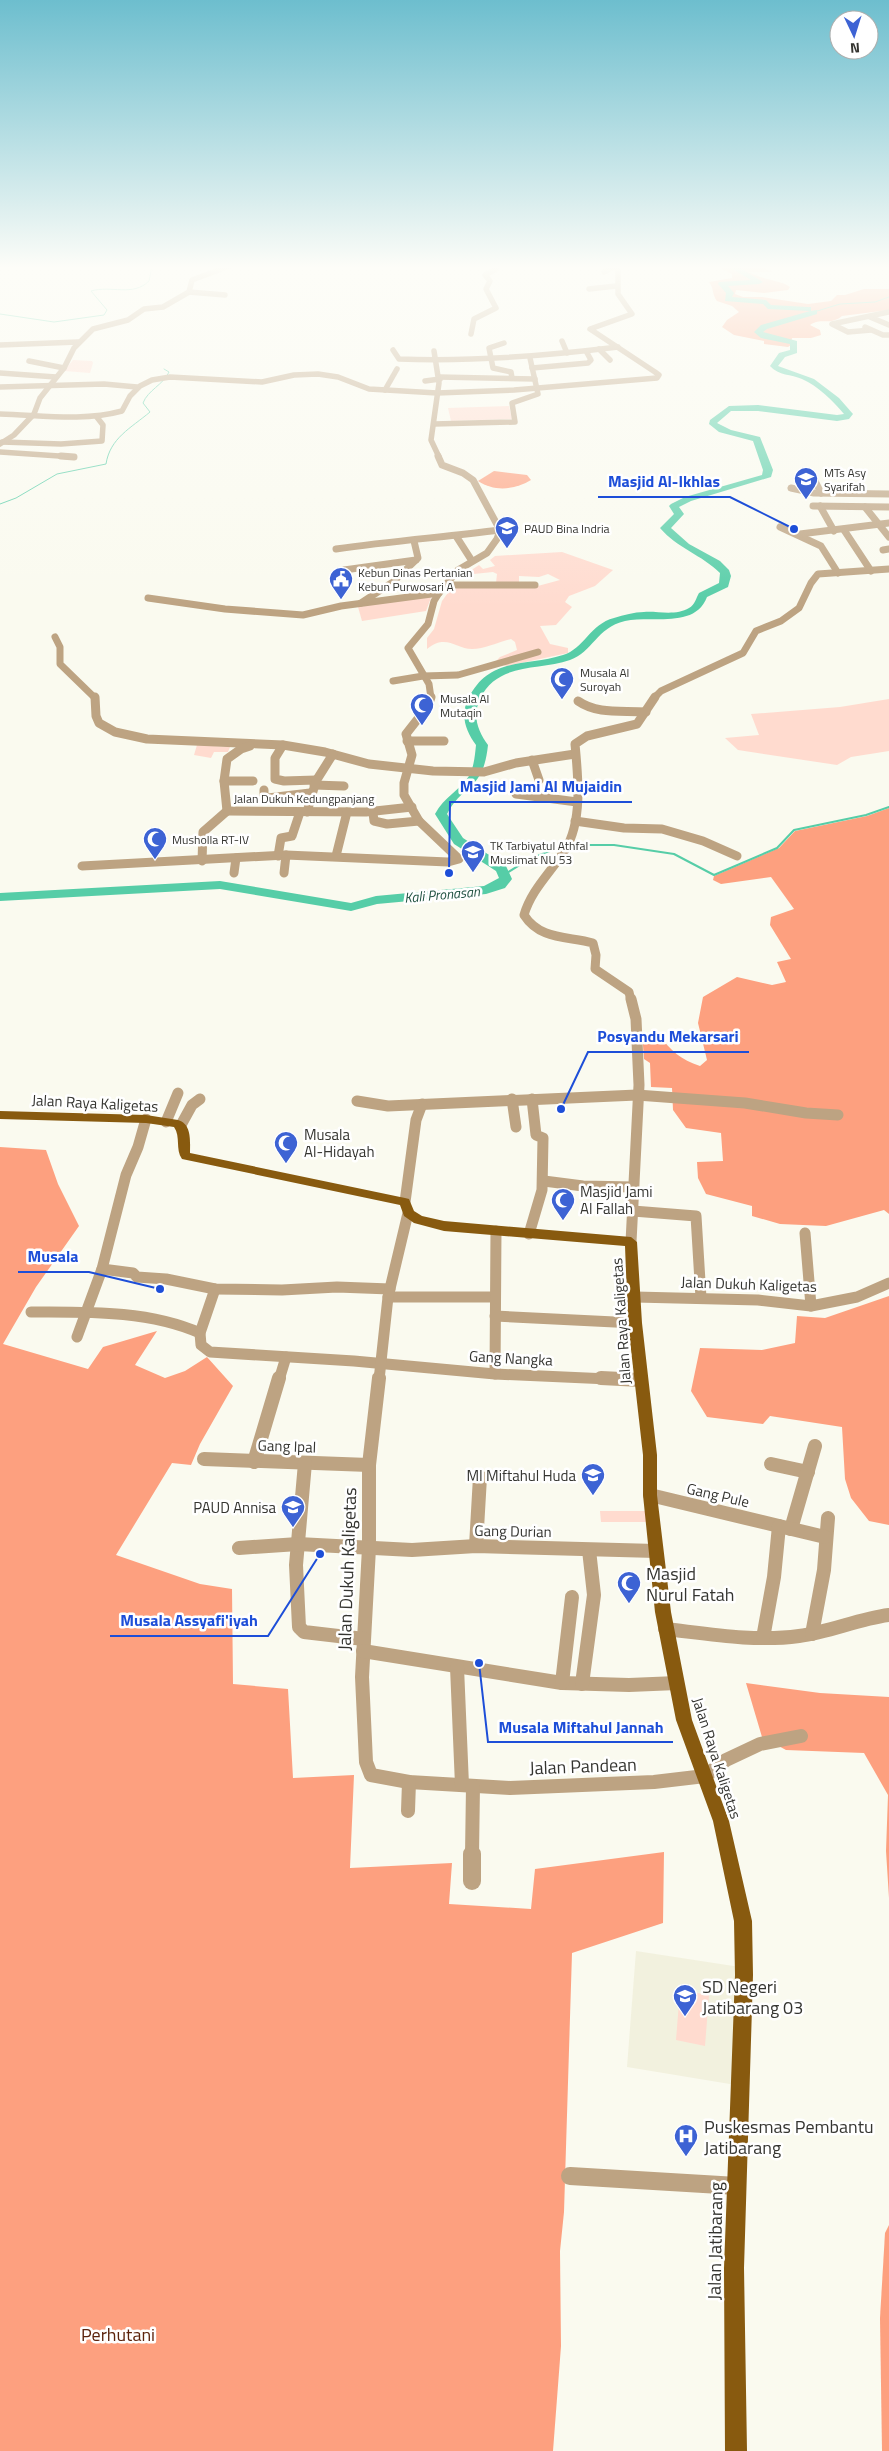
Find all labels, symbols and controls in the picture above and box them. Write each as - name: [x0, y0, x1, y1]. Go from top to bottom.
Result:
- north arrow: [829, 10, 879, 60]
- text: N: [849, 38, 861, 59]
- place label: MTs Asy Syarifah: [824, 463, 866, 496]
- callout: Masjid Al-Ikhlas: [598, 466, 730, 497]
- school or university icon: MTs Asy Syarifah: [793, 466, 819, 500]
- text: Masjid Al-Ikhlas: [608, 469, 720, 493]
- school or university icon: PAUD Bina Indria: [494, 515, 520, 549]
- place label: PAUD Bina Indria: [524, 519, 610, 538]
- place label: Kebun Dinas Pertanian Kebun Purwosari A: [358, 563, 473, 596]
- public building icon: Kebun Dinas Pertanian Kebun Purwosari A: [328, 566, 354, 600]
- place label: Musala Al Suroyah: [580, 663, 629, 696]
- mosque icon: Musala Al Suroyah: [549, 666, 575, 700]
- place label: Musala Al Mutaqin: [440, 689, 489, 722]
- mosque icon: Musala Al Mutaqin: [409, 692, 435, 726]
- callout: Masjid Jami Al Mujaidin: [450, 771, 632, 802]
- text: Masjid Jami Al Mujaidin: [460, 774, 622, 798]
- street label: Jalan Dukuh Kedungpanjang: [234, 789, 374, 808]
- mosque icon: Musholla RT-IV: [142, 826, 168, 860]
- place label: Musholla RT-IV: [172, 830, 249, 849]
- place label: TK Tarbiyatul Athfal Muslimat NU 53: [490, 836, 588, 869]
- school or university icon: TK Tarbiyatul Athfal Muslimat NU 53: [460, 839, 486, 873]
- water label: Kali Pronasan: [403, 880, 482, 908]
- callout: Posyandu Mekarsari: [588, 1021, 749, 1052]
- text: Posyandu Mekarsari: [597, 1024, 739, 1048]
- street label: Jalan Raya Kaligetas: [31, 1088, 159, 1118]
- place label: Musala Al-Hidayah: [304, 1123, 374, 1163]
- mosque icon: Musala Al-Hidayah: [273, 1130, 299, 1164]
- place label: Masjid Jami Al Fallah: [580, 1180, 653, 1220]
- mosque icon: Masjid Jami Al Fallah: [550, 1187, 576, 1221]
- callout: Musala: [18, 1241, 89, 1272]
- text: Musala: [28, 1244, 78, 1268]
- street label: Jalan Raya Kaligetas: [605, 1257, 637, 1385]
- street label: Jalan Dukuh Kaligetas: [681, 1270, 817, 1298]
- street label: Gang Nangka: [469, 1344, 554, 1372]
- street label: Gang Ipal: [257, 1433, 317, 1459]
- school or university icon: MI Miftahul Huda: [580, 1462, 606, 1496]
- place label: MI Miftahul Huda: [466, 1464, 576, 1487]
- street label: Gang Pule: [684, 1477, 752, 1513]
- street label: Jalan Dukuh Kaligetas: [331, 1487, 363, 1651]
- school or university icon: PAUD Annisa: [280, 1494, 306, 1528]
- place label: PAUD Annisa: [193, 1496, 276, 1519]
- street label: Gang Durian: [474, 1519, 552, 1543]
- place label: Masjid Nurul Fatah: [646, 1560, 735, 1608]
- mosque icon: Masjid Nurul Fatah: [616, 1570, 642, 1604]
- callout: Musala Assyafi'iyah: [110, 1605, 268, 1636]
- text: Musala Assyafi'iyah: [120, 1608, 258, 1632]
- street label: Jalan Raya Kaligetas: [687, 1694, 748, 1822]
- callout: Musala Miftahul Jannah: [488, 1711, 673, 1742]
- text: Musala Miftahul Jannah: [498, 1715, 664, 1739]
- street label: Jalan Pandean: [529, 1751, 637, 1781]
- place label: SD Negeri Jatibarang 03: [702, 1973, 803, 2021]
- school or university icon: SD Negeri Jatibarang 03: [672, 1983, 698, 2017]
- place label: Puskesmas Pembantu Jatibarang: [704, 2113, 874, 2161]
- hospital icon: Puskesmas Pembantu Jatibarang: [673, 2123, 699, 2157]
- street label: Jalan Jatibarang: [700, 2182, 730, 2300]
- park label: Perhutani: [81, 2321, 155, 2348]

